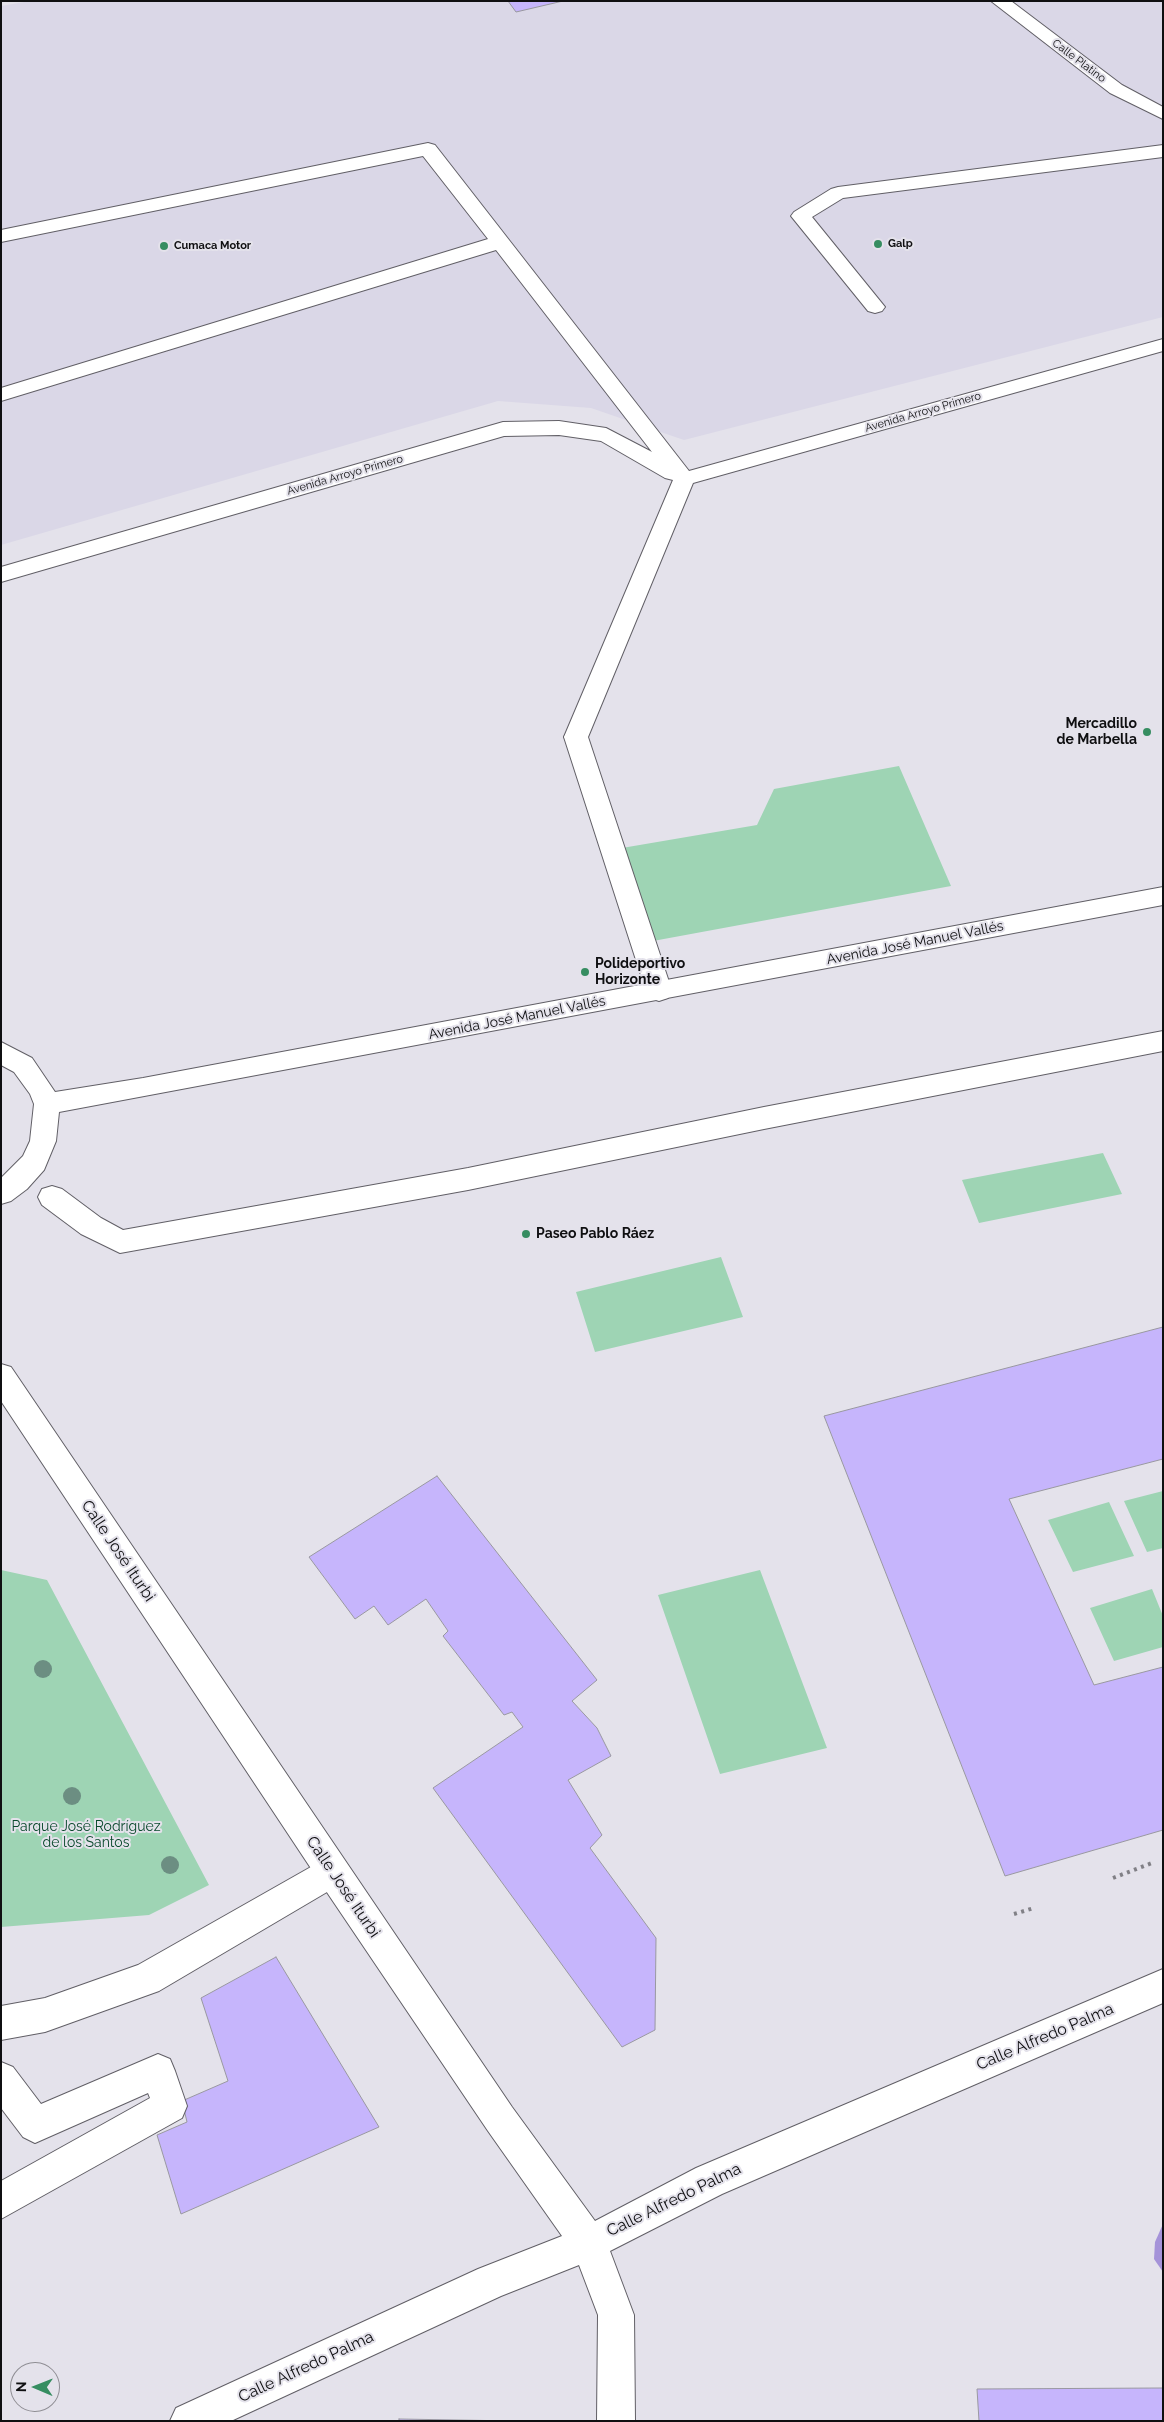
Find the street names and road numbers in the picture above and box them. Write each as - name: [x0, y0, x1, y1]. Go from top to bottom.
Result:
- street label: Calle Platino: [1050, 37, 1108, 85]
- street label: Avenida Arroyo Primero: [864, 389, 982, 435]
- street label: Avenida Arroyo Primero: [286, 452, 404, 498]
- street label: Avenida José Manuel Vallés: [825, 918, 1005, 968]
- street label: Avenida José Manuel Vallés: [427, 993, 607, 1043]
- street label: Calle José Iturbi: [77, 1497, 159, 1605]
- street label: Calle José Iturbi: [302, 1833, 384, 1941]
- street label: Calle Alfredo Palma: [974, 1999, 1116, 2075]
- street label: Calle Alfredo Palma: [604, 2159, 744, 2241]
- street label: Calle Alfredo Palma: [235, 2327, 377, 2407]

